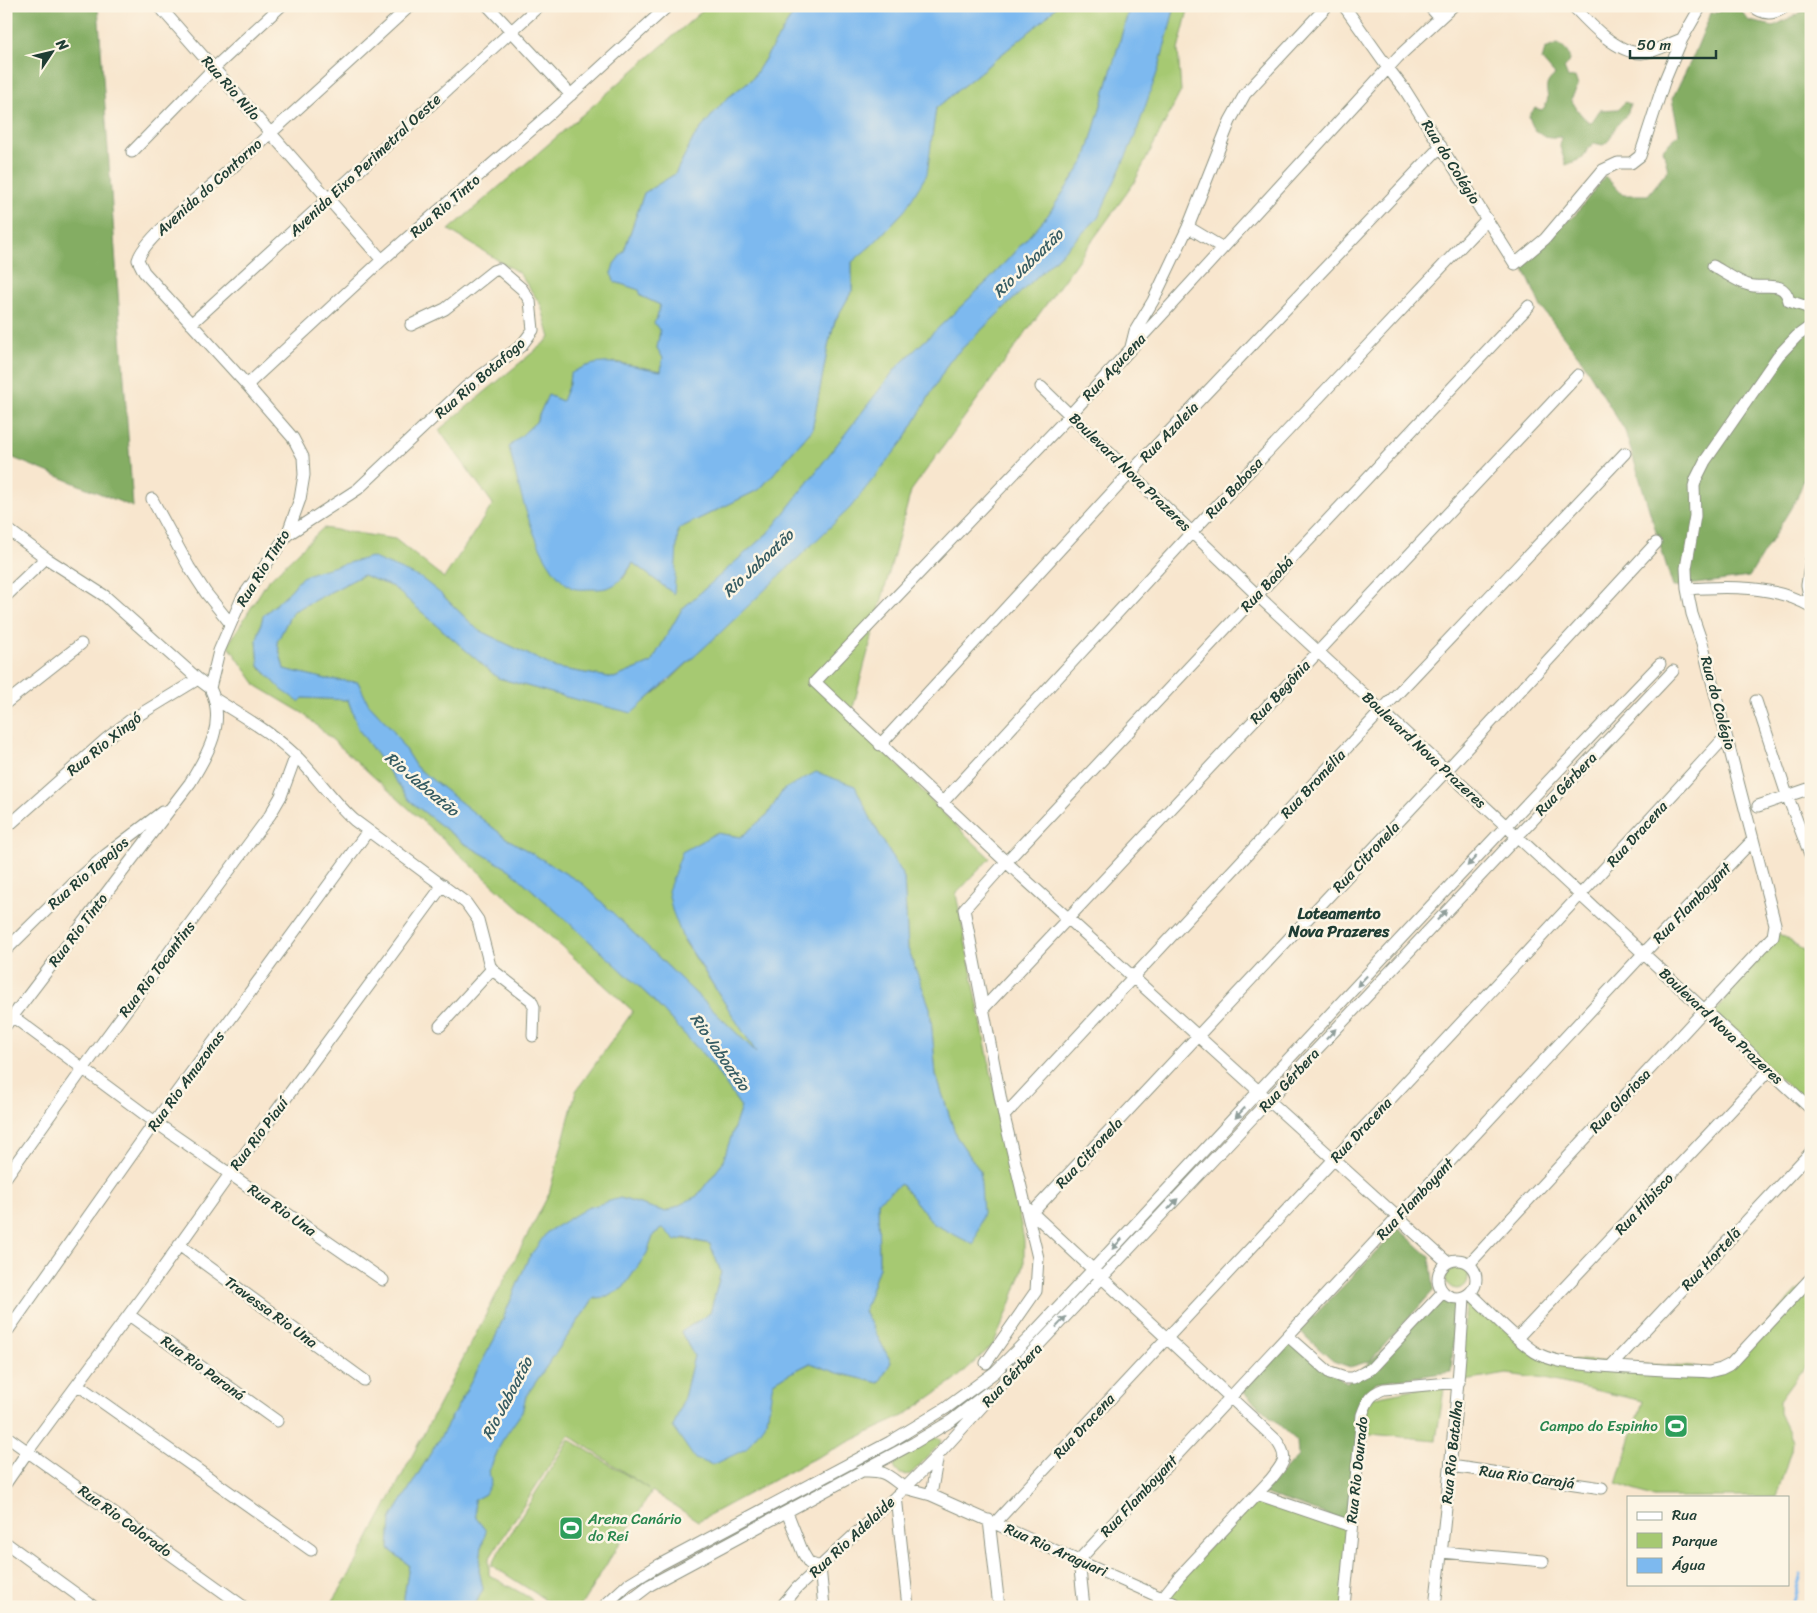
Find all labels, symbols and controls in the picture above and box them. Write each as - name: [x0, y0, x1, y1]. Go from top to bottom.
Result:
- north arrow: [28, 28, 78, 78]
- scale bar: [1630, 28, 1716, 60]
- text: 50 m: [1637, 32, 1672, 58]
- text: N: [49, 33, 75, 56]
- street label: Rua Rio Nilo: [195, 49, 267, 127]
- street label: Avenida Eixo Perimetral Oeste: [282, 87, 447, 244]
- street label: Rua do Colégio: [1415, 114, 1488, 210]
- street label: Avenida do Contorno: [149, 132, 268, 243]
- street label: Rua Rio Tinto: [404, 167, 487, 244]
- water label: Rio Jaboatão: [986, 221, 1071, 305]
- street label: Rua Açucena: [1076, 327, 1153, 407]
- street label: Rua Rio Botafogo: [428, 331, 532, 425]
- street label: Rua Azaleia: [1133, 395, 1205, 469]
- street label: Boulevard Nova Prazeres: [1063, 406, 1198, 538]
- street label: Rua Babosa: [1199, 451, 1270, 525]
- water label: Rio Jaboatão: [715, 521, 802, 604]
- street label: Rua Rio Tinto: [229, 524, 297, 612]
- street label: Rua Baobá: [1234, 550, 1300, 618]
- street label: Rua Begônia: [1243, 653, 1317, 730]
- street label: Rua do Colégio: [1693, 653, 1743, 753]
- street label: Boulevard Nova Prazeres: [1356, 685, 1493, 815]
- street label: Rua Rio Xingó: [61, 705, 148, 783]
- street label: Rua Bromélia: [1274, 743, 1352, 825]
- water label: Rio Jaboatão: [378, 744, 467, 825]
- street label: Rua Gérbera: [1529, 746, 1604, 822]
- street label: Rua Dracena: [1600, 794, 1674, 873]
- street label: Rua Citronela: [1326, 815, 1407, 899]
- street label: Rua Rio Tapajos: [41, 829, 135, 916]
- one-way arrow: [1466, 855, 1478, 867]
- street label: Rua Flamboyant: [1646, 855, 1739, 950]
- street label: Rua Rio Tinto: [41, 887, 115, 973]
- district label: Loteamento Nova Prazeres: [1288, 899, 1390, 946]
- one-way arrow: [1436, 910, 1448, 922]
- street label: Rua Rio Tocantins: [112, 915, 202, 1023]
- street label: Boulevard Nova Prazeres: [1653, 961, 1790, 1091]
- one-way arrow: [1356, 974, 1368, 986]
- water label: Rio Jaboatão: [682, 1007, 758, 1098]
- street label: Rua Rio Amazonas: [140, 1025, 232, 1137]
- one-way arrow: [1325, 1028, 1337, 1040]
- street label: Rua Gérbera: [1252, 1041, 1326, 1118]
- street label: Rua Gloriosa: [1583, 1062, 1658, 1140]
- street label: Rua Rio Piauí: [223, 1090, 296, 1176]
- street label: Rua Dracena: [1323, 1091, 1399, 1169]
- one-way arrow: [1234, 1107, 1246, 1119]
- street label: Rua Citronela: [1049, 1111, 1130, 1195]
- street label: Rua Flamboyant: [1370, 1151, 1461, 1246]
- street label: Rua Hibisco: [1608, 1166, 1680, 1241]
- street label: Rua Rio Una: [242, 1177, 322, 1244]
- one-way arrow: [1167, 1198, 1179, 1210]
- street label: Rua Hortelã: [1675, 1221, 1748, 1297]
- one-way arrow: [1111, 1238, 1123, 1250]
- street label: Travessa Rio Una: [219, 1269, 324, 1355]
- one-way arrow: [1055, 1316, 1067, 1328]
- street label: Rua Rio Paraná: [155, 1328, 251, 1408]
- street label: Rua Gérbera: [975, 1336, 1049, 1413]
- water label: Rio Jaboatão: [473, 1351, 541, 1444]
- street label: Rua Dracena: [1046, 1387, 1122, 1465]
- street label: Rua Rio Batalha: [1434, 1398, 1470, 1505]
- place label: Campo do Espinho: [1540, 1413, 1658, 1439]
- sports icon: Campo do Espinho: [1663, 1413, 1689, 1439]
- street label: Rua Rio Dourado: [1338, 1415, 1376, 1525]
- street label: Rua Flamboyant: [1094, 1448, 1185, 1543]
- street label: Rua Rio Carajá: [1478, 1457, 1577, 1497]
- street label: Rua Rio Colorado: [73, 1478, 178, 1564]
- street label: Rua Rio Adelaide: [803, 1490, 901, 1584]
- legend: [1627, 1496, 1790, 1586]
- text: Rua: [1672, 1502, 1697, 1528]
- place label: Arena Canário do Rei: [587, 1506, 682, 1549]
- sports icon: Arena Canário do Rei: [558, 1515, 584, 1541]
- street label: Rua Rio Araguari: [1000, 1516, 1112, 1585]
- text: Parque: [1672, 1528, 1717, 1554]
- text: Água: [1671, 1552, 1705, 1578]

